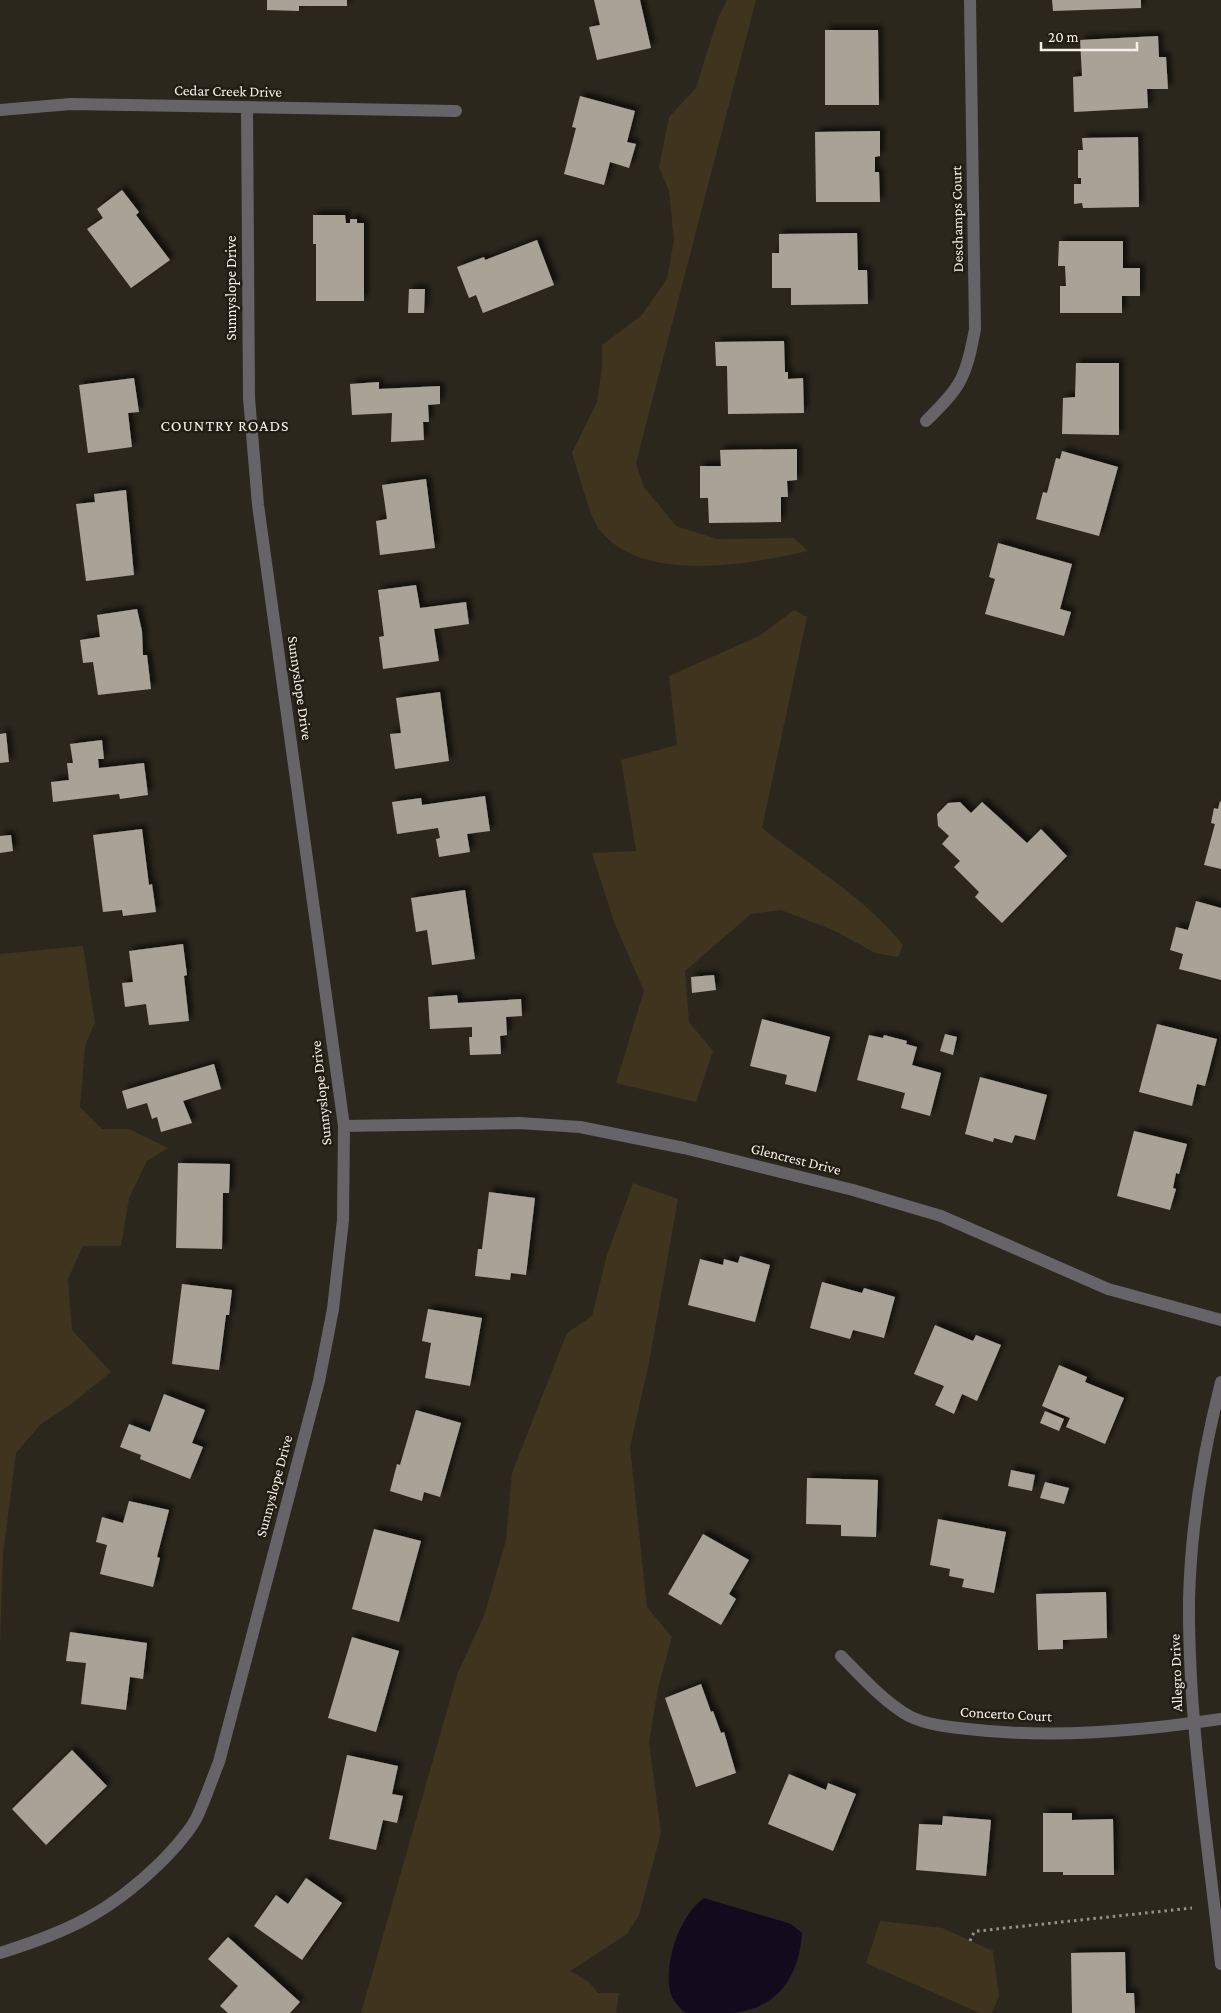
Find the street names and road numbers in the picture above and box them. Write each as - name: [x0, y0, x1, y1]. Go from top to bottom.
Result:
- street label: Cedar Creek Drive: [174, 82, 283, 100]
- street label: Deschamps Court: [948, 164, 967, 272]
- street label: Sunnyslope Drive: [223, 235, 240, 341]
- street label: Sunnyslope Drive: [284, 635, 315, 742]
- street label: Sunnyslope Drive: [308, 1039, 335, 1146]
- street label: Glencrest Drive: [749, 1140, 843, 1178]
- street label: Sunnyslope Drive: [253, 1433, 296, 1539]
- street label: Allegro Drive: [1167, 1633, 1186, 1712]
- street label: Concerto Court: [960, 1704, 1053, 1724]

